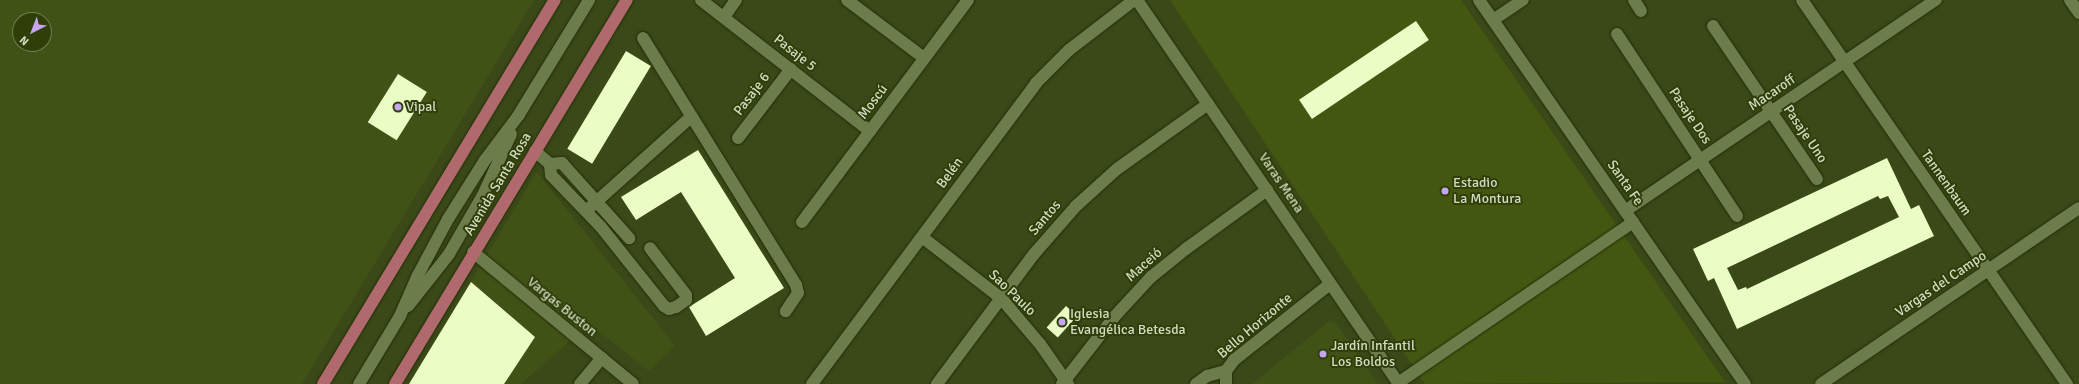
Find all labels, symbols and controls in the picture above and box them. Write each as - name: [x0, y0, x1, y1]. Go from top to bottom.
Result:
- north arrow: [12, 12, 52, 52]
- street label: Pasaje 5: [770, 31, 820, 75]
- text: N: [17, 33, 31, 48]
- street label: Pasaje 6: [730, 69, 774, 119]
- street label: Macaroff: [1745, 71, 1799, 115]
- street label: Moscú: [855, 81, 891, 123]
- street label: Pasaje Dos: [1665, 85, 1715, 147]
- place label: Vipal: [406, 99, 436, 115]
- marker: Vipal: [393, 102, 403, 112]
- street label: Pasaje Uno: [1780, 102, 1830, 166]
- street label: Avenida Santa Rosa: [461, 130, 535, 238]
- street label: Tannenbaum: [1917, 147, 1975, 219]
- street label: Varas Mena: [1255, 150, 1307, 216]
- street label: Belén: [933, 154, 967, 192]
- street label: Santa Fe: [1603, 157, 1647, 209]
- place label: Estadio La Montura: [1453, 175, 1521, 208]
- marker: Estadio La Montura: [1440, 186, 1450, 196]
- street label: Santos: [1025, 197, 1065, 239]
- street label: Maceió: [1122, 244, 1166, 286]
- street label: Vargas del Campo: [1892, 247, 1990, 321]
- street label: Sao Paulo: [985, 267, 1039, 319]
- street label: Vargas Buston: [524, 274, 600, 340]
- street label: Bello Horizonte: [1214, 290, 1296, 362]
- place label: Iglesia Evangélica Betesda: [1070, 306, 1186, 338]
- marker: Iglesia Evangélica Betesda: [1057, 317, 1067, 327]
- place label: Jardín Infantil Los Boldos: [1331, 338, 1415, 370]
- marker: Jardín Infantil Los Boldos: [1318, 349, 1328, 359]

